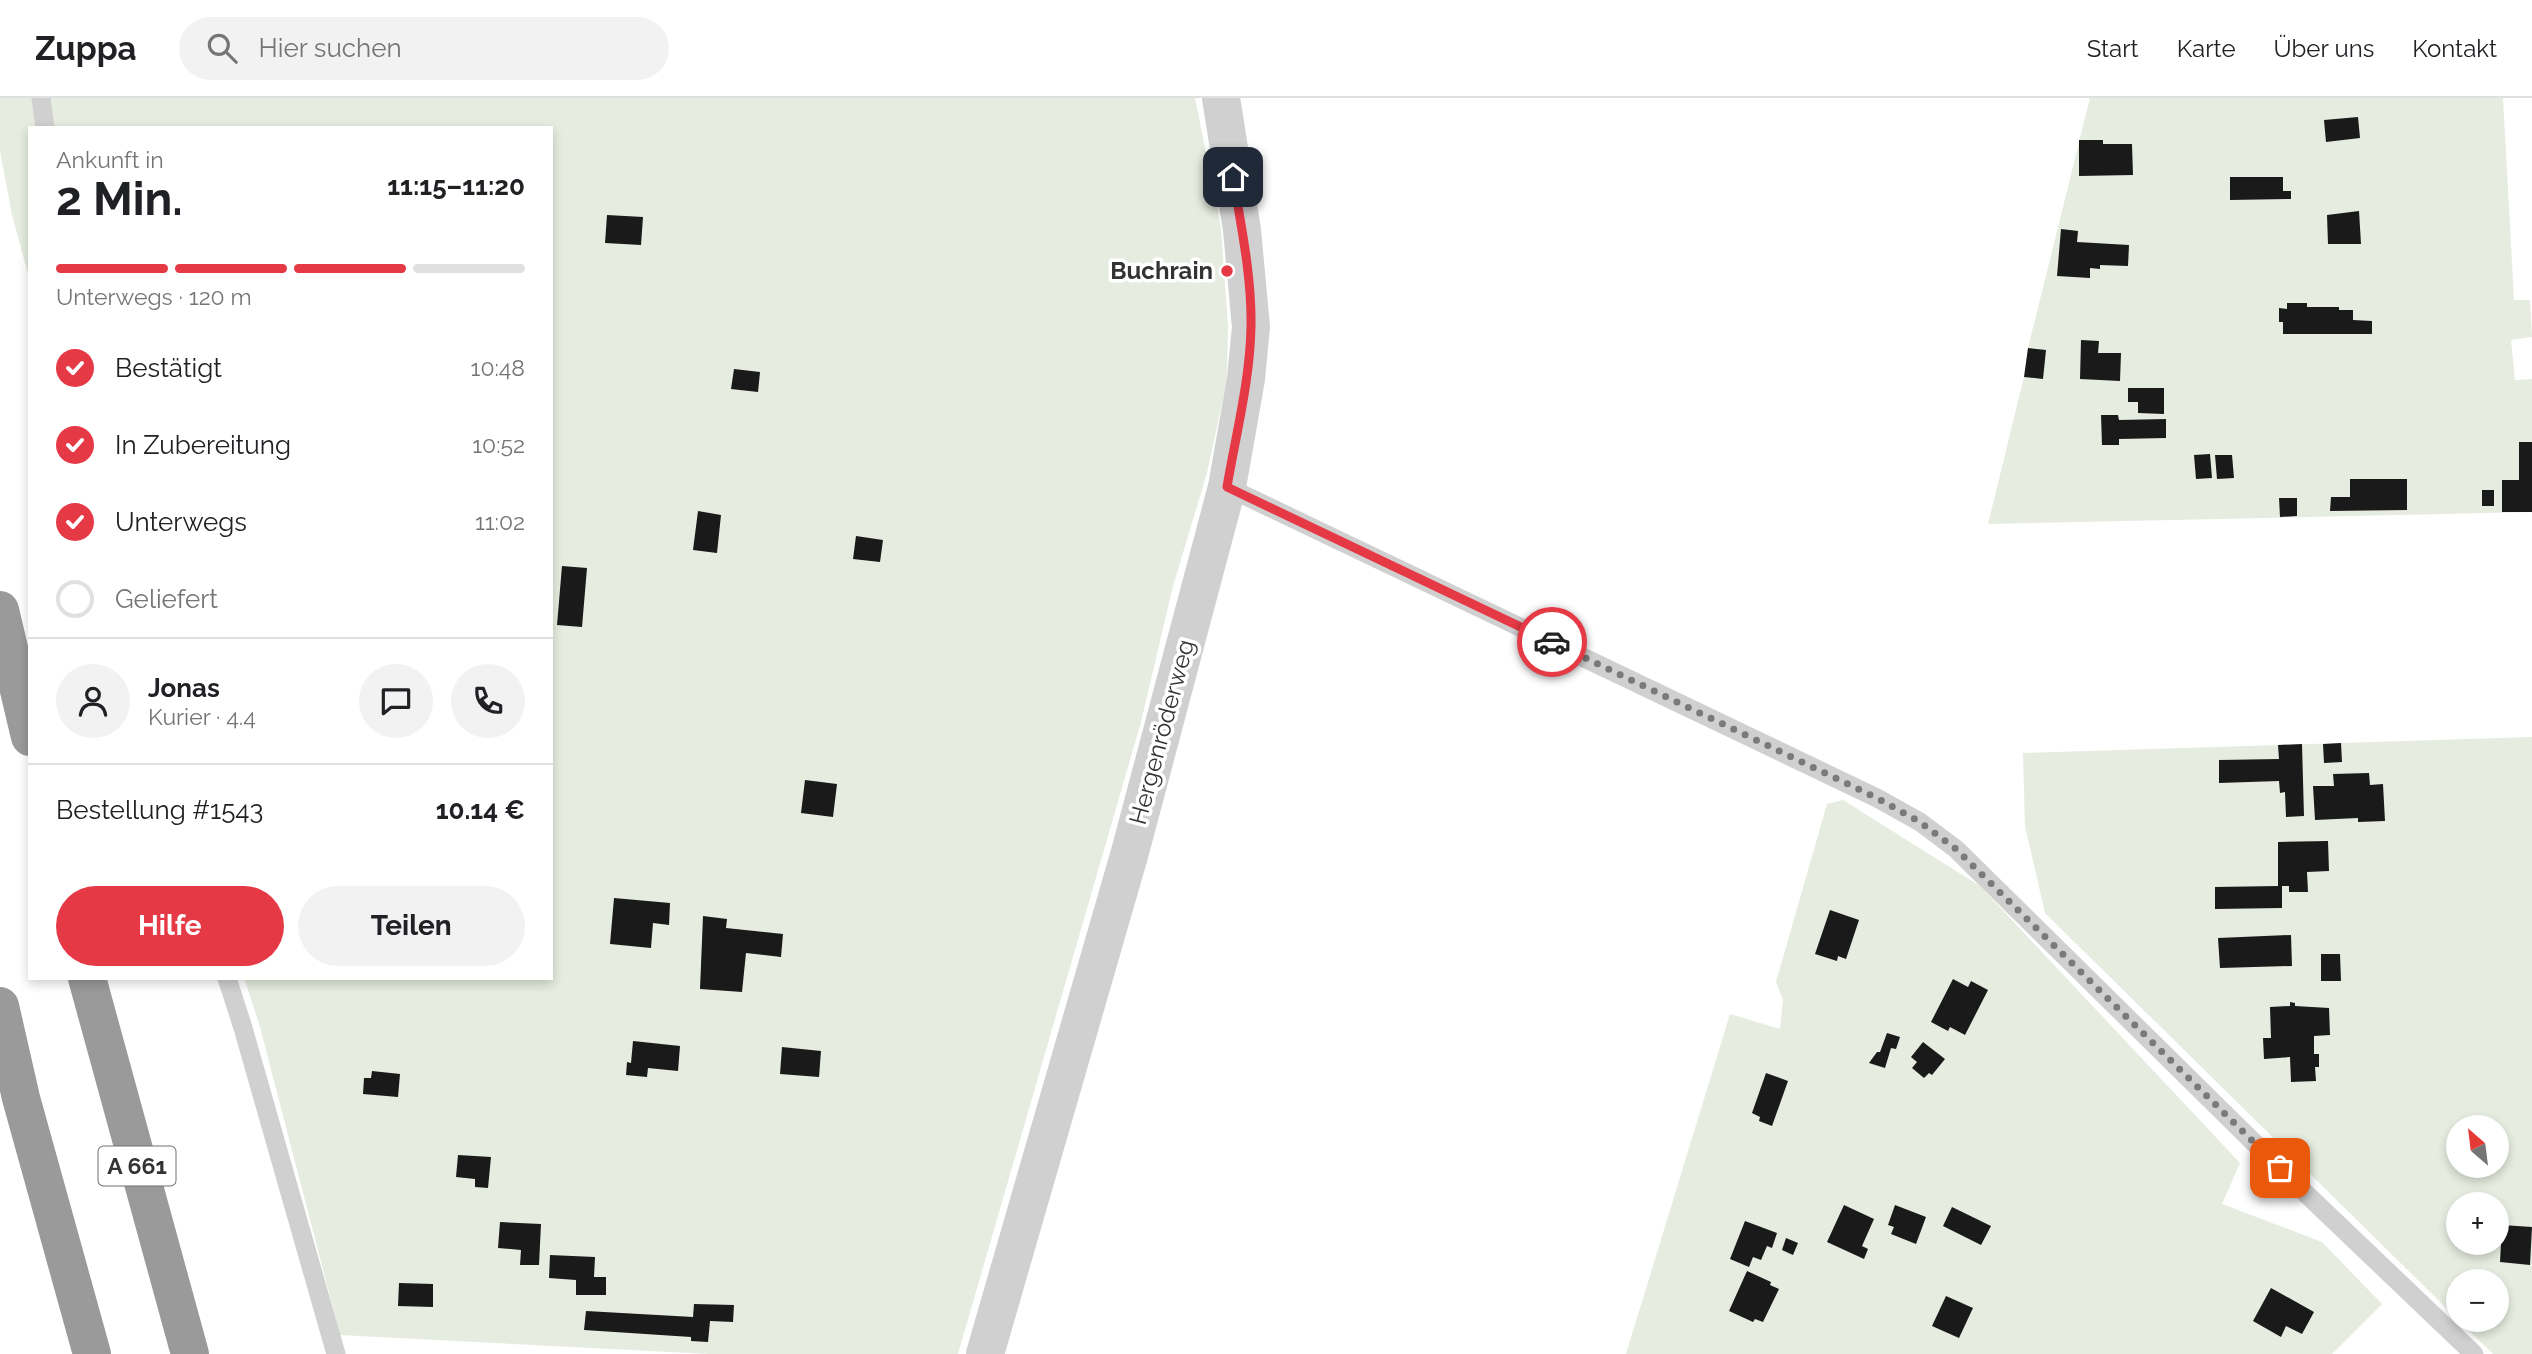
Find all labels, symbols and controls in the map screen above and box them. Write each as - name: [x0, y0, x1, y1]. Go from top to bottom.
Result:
- search box: [179, 17, 669, 80]
- text: Zuppa: [35, 29, 137, 68]
- icon: search: [203, 29, 241, 67]
- text: Hier suchen: [259, 33, 402, 63]
- text: Start: [2087, 34, 2139, 63]
- text: Karte: [2177, 34, 2236, 63]
- text: Über uns: [2274, 34, 2374, 63]
- text: Kontakt: [2412, 34, 2497, 63]
- text: Ankunft in: [56, 146, 164, 173]
- pin: [1203, 147, 1263, 207]
- icon: home: [1214, 158, 1252, 196]
- text: 11:15–11:20: [387, 171, 525, 201]
- text: 2 Min.: [56, 172, 183, 226]
- place label: Buchrain: [1110, 256, 1213, 285]
- marker: Buchrain: [1219, 263, 1235, 279]
- text: Unterwegs · 120 m: [56, 283, 252, 310]
- icon: check: [56, 349, 94, 387]
- text: Bestätigt: [115, 353, 222, 383]
- text: 10:48: [471, 354, 525, 381]
- icon: check: [56, 426, 94, 464]
- text: In Zubereitung: [115, 430, 291, 460]
- text: 10:52: [472, 431, 525, 458]
- icon: check: [56, 503, 94, 541]
- text: Unterwegs: [115, 507, 247, 537]
- text: 11:02: [475, 508, 525, 535]
- text: Geliefert: [115, 584, 218, 614]
- courier: [1517, 607, 1587, 677]
- icon: car: [1533, 623, 1571, 661]
- street label: Hergenröderweg: [1123, 636, 1200, 828]
- button: person: [56, 664, 130, 738]
- button: chat: [359, 664, 433, 738]
- button: phone: [451, 664, 525, 738]
- text: Jonas: [148, 673, 220, 703]
- text: Kurier · 4.4: [148, 703, 256, 730]
- text: Bestellung #1543: [56, 795, 263, 825]
- text: 10.14 €: [436, 795, 525, 825]
- button: Hilfe: [56, 886, 284, 966]
- button: Teilen: [298, 886, 525, 966]
- north arrow: [2446, 1115, 2510, 1178]
- map controls: [2446, 1115, 2509, 1332]
- pin: [2250, 1138, 2310, 1198]
- road number: A 661: [99, 1147, 176, 1186]
- icon: bag: [2261, 1149, 2299, 1187]
- button: +: [2446, 1192, 2509, 1255]
- button: −: [2446, 1269, 2509, 1332]

